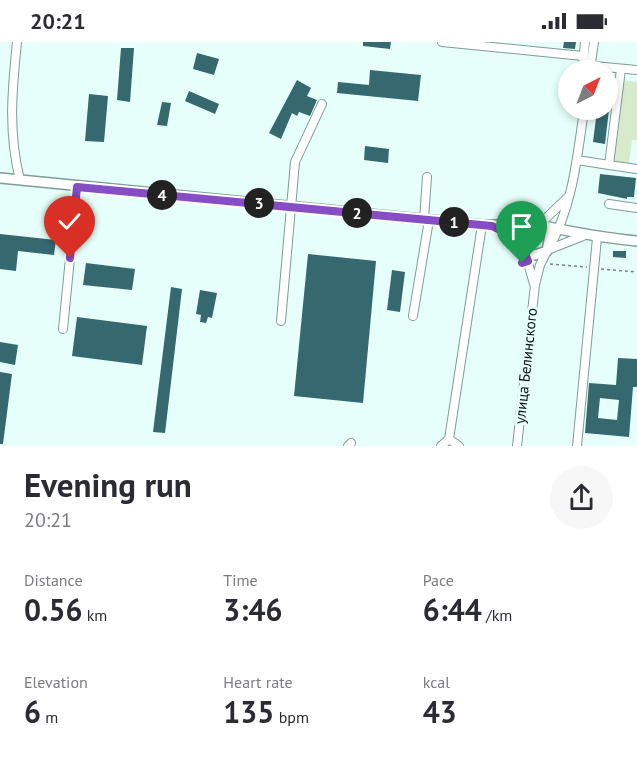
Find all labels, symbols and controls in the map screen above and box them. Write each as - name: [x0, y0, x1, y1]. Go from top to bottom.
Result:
- text: 20:21: [30, 7, 86, 35]
- north arrow: [558, 60, 618, 120]
- map controls: [558, 60, 618, 120]
- pin: 4: [147, 180, 177, 210]
- text: 4: [157, 185, 167, 205]
- pin: 3: [244, 188, 274, 218]
- text: 3: [254, 193, 264, 213]
- pin: [44, 196, 95, 258]
- pin: 2: [342, 198, 372, 228]
- pin: [496, 201, 547, 263]
- text: 2: [352, 203, 362, 223]
- icon: check: [53, 205, 86, 238]
- pin: 1: [439, 207, 469, 237]
- icon: arrive: [505, 210, 538, 243]
- text: 1: [449, 212, 459, 232]
- street label: улица Белинского: [510, 307, 541, 425]
- text: Evening run: [24, 463, 192, 506]
- button: share: [550, 466, 613, 529]
- text: 20:21: [24, 507, 72, 533]
- text: Distance: [24, 570, 83, 590]
- text: Time: [223, 570, 258, 590]
- text: Pace: [423, 570, 454, 590]
- text: 0.56: [24, 590, 82, 629]
- text: 3:46: [223, 590, 282, 629]
- text: 6:44: [423, 590, 482, 629]
- text: km: [82, 605, 107, 625]
- text: /km: [482, 605, 512, 625]
- text: Elevation: [24, 672, 88, 692]
- text: Heart rate: [223, 672, 293, 692]
- text: kcal: [423, 672, 450, 692]
- text: 6: [24, 692, 41, 731]
- text: 135: [223, 692, 274, 731]
- text: 43: [423, 692, 457, 731]
- text: m: [41, 707, 58, 727]
- text: bpm: [274, 707, 309, 727]

